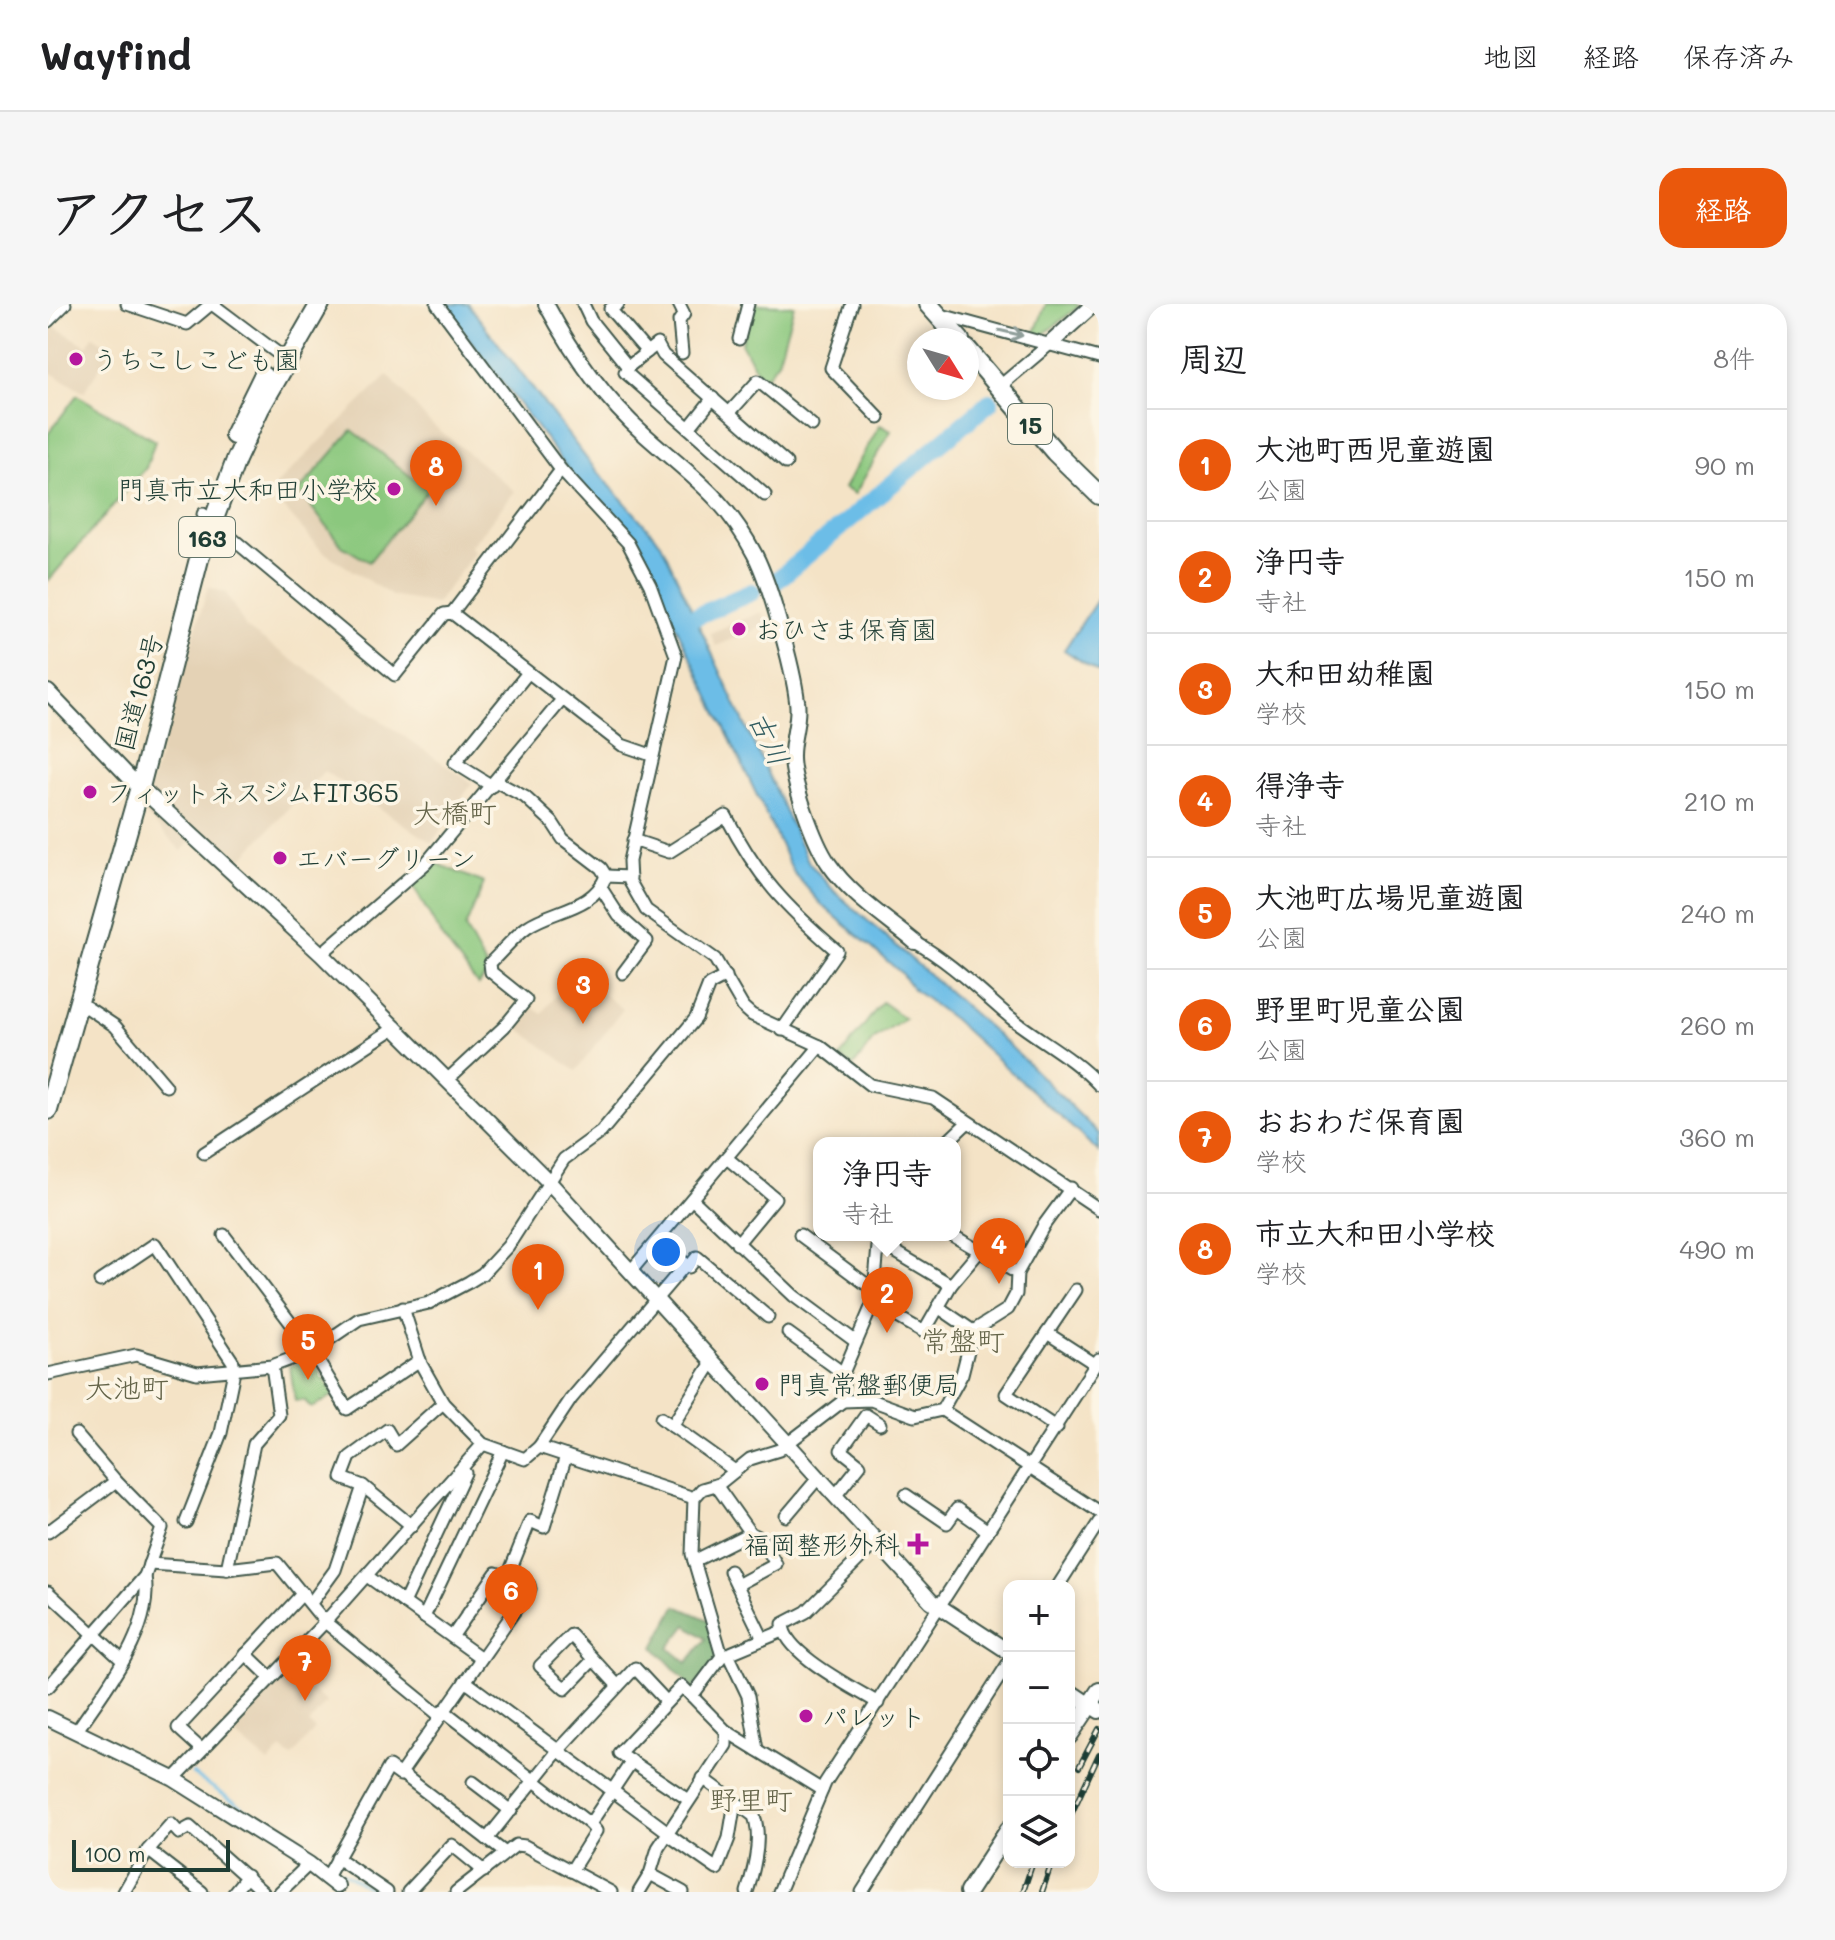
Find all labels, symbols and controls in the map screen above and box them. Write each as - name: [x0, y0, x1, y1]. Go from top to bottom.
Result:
- text: Wayfind: [40, 30, 191, 80]
- text: 地図: [1483, 38, 1539, 74]
- text: 経路: [1583, 38, 1639, 74]
- text: 保存済み: [1683, 38, 1795, 74]
- button: 経路: [1659, 168, 1787, 248]
- text: アクセス: [48, 174, 269, 247]
- one-way arrow: [998, 326, 1024, 341]
- north arrow: [907, 328, 979, 400]
- text: 周辺: [1179, 335, 1247, 380]
- text: 8件: [1713, 341, 1755, 375]
- place label: うちこしこども園: [92, 342, 300, 376]
- marker: うちこしこども園: [67, 350, 85, 368]
- road number: 15: [1008, 404, 1052, 444]
- text: 大池町西児童遊園: [1255, 428, 1495, 468]
- pin: 8: [410, 440, 462, 506]
- text: 1: [1199, 448, 1211, 482]
- text: 90 m: [1695, 448, 1755, 482]
- place label: 門真市立大和田小学校: [118, 472, 378, 506]
- text: 公園: [1255, 472, 1307, 506]
- marker: 門真市立大和田小学校: [385, 480, 403, 498]
- road number: 163: [179, 517, 235, 557]
- text: 浄円寺: [1255, 540, 1345, 580]
- text: 2: [1198, 560, 1212, 594]
- text: 150 m: [1683, 560, 1755, 594]
- text: 寺社: [1255, 584, 1307, 618]
- place label: おひさま保育園: [755, 612, 937, 646]
- marker: おひさま保育園: [730, 620, 748, 638]
- street label: 国道163号: [106, 629, 170, 755]
- text: 大和田幼稚園: [1255, 652, 1435, 692]
- text: 3: [1197, 672, 1213, 706]
- text: 150 m: [1683, 672, 1755, 706]
- text: 学校: [1255, 696, 1307, 730]
- water label: 古川: [742, 705, 798, 771]
- text: 得浄寺: [1255, 764, 1345, 804]
- place label: フィットネスジムFIT365: [106, 775, 399, 809]
- marker: フィットネスジムFIT365: [81, 783, 99, 801]
- text: 4: [1197, 784, 1213, 818]
- text: 210 m: [1684, 784, 1755, 818]
- district label: 大橋町: [413, 794, 497, 830]
- text: 寺社: [1255, 808, 1307, 842]
- place label: エバーグリーン: [296, 841, 476, 875]
- marker: エバーグリーン: [271, 849, 289, 867]
- text: 大池町広場児童遊園: [1255, 876, 1525, 916]
- text: 5: [1197, 896, 1213, 930]
- text: 240 m: [1680, 896, 1755, 930]
- text: 公園: [1255, 920, 1307, 954]
- pin: 3: [557, 958, 609, 1024]
- text: 野里町児童公園: [1255, 988, 1465, 1028]
- text: 6: [1197, 1008, 1213, 1042]
- text: 260 m: [1680, 1008, 1755, 1042]
- text: 公園: [1255, 1032, 1307, 1066]
- text: おおわだ保育園: [1255, 1100, 1465, 1140]
- text: 7: [1198, 1120, 1212, 1154]
- text: 360 m: [1679, 1120, 1755, 1154]
- popup: [813, 1137, 961, 1241]
- text: 学校: [1255, 1144, 1307, 1178]
- text: 浄円寺: [842, 1152, 932, 1192]
- text: 寺社: [842, 1196, 894, 1230]
- text: 市立大和田小学校: [1255, 1212, 1495, 1252]
- pin: 4: [973, 1218, 1025, 1284]
- your location: [646, 1232, 686, 1272]
- text: 8: [1197, 1232, 1213, 1266]
- text: 490 m: [1679, 1232, 1755, 1266]
- pin: 1: [512, 1244, 564, 1310]
- text: 学校: [1255, 1256, 1307, 1290]
- pin: 2: [861, 1267, 913, 1333]
- pin: 5: [282, 1314, 334, 1380]
- district label: 常盤町: [921, 1322, 1005, 1358]
- place label: 門真常盤郵便局: [778, 1367, 960, 1401]
- district label: 大池町: [85, 1369, 169, 1405]
- marker: 門真常盤郵便局: [753, 1375, 771, 1393]
- place label: 福岡整形外科: [744, 1527, 900, 1561]
- marker: 福岡整形外科: [907, 1533, 929, 1555]
- pin: 6: [485, 1564, 537, 1630]
- map controls: [1003, 1580, 1075, 1868]
- button: +: [1003, 1580, 1075, 1652]
- pin: 7: [279, 1635, 331, 1701]
- button: −: [1003, 1652, 1075, 1724]
- place label: パレット: [822, 1699, 926, 1733]
- marker: パレット: [797, 1707, 815, 1725]
- button: locate: [1003, 1724, 1075, 1796]
- district label: 野里町: [709, 1781, 793, 1817]
- button: layers: [1003, 1796, 1075, 1868]
- scale bar: [72, 1836, 230, 1872]
- text: 100 m: [84, 1839, 146, 1868]

